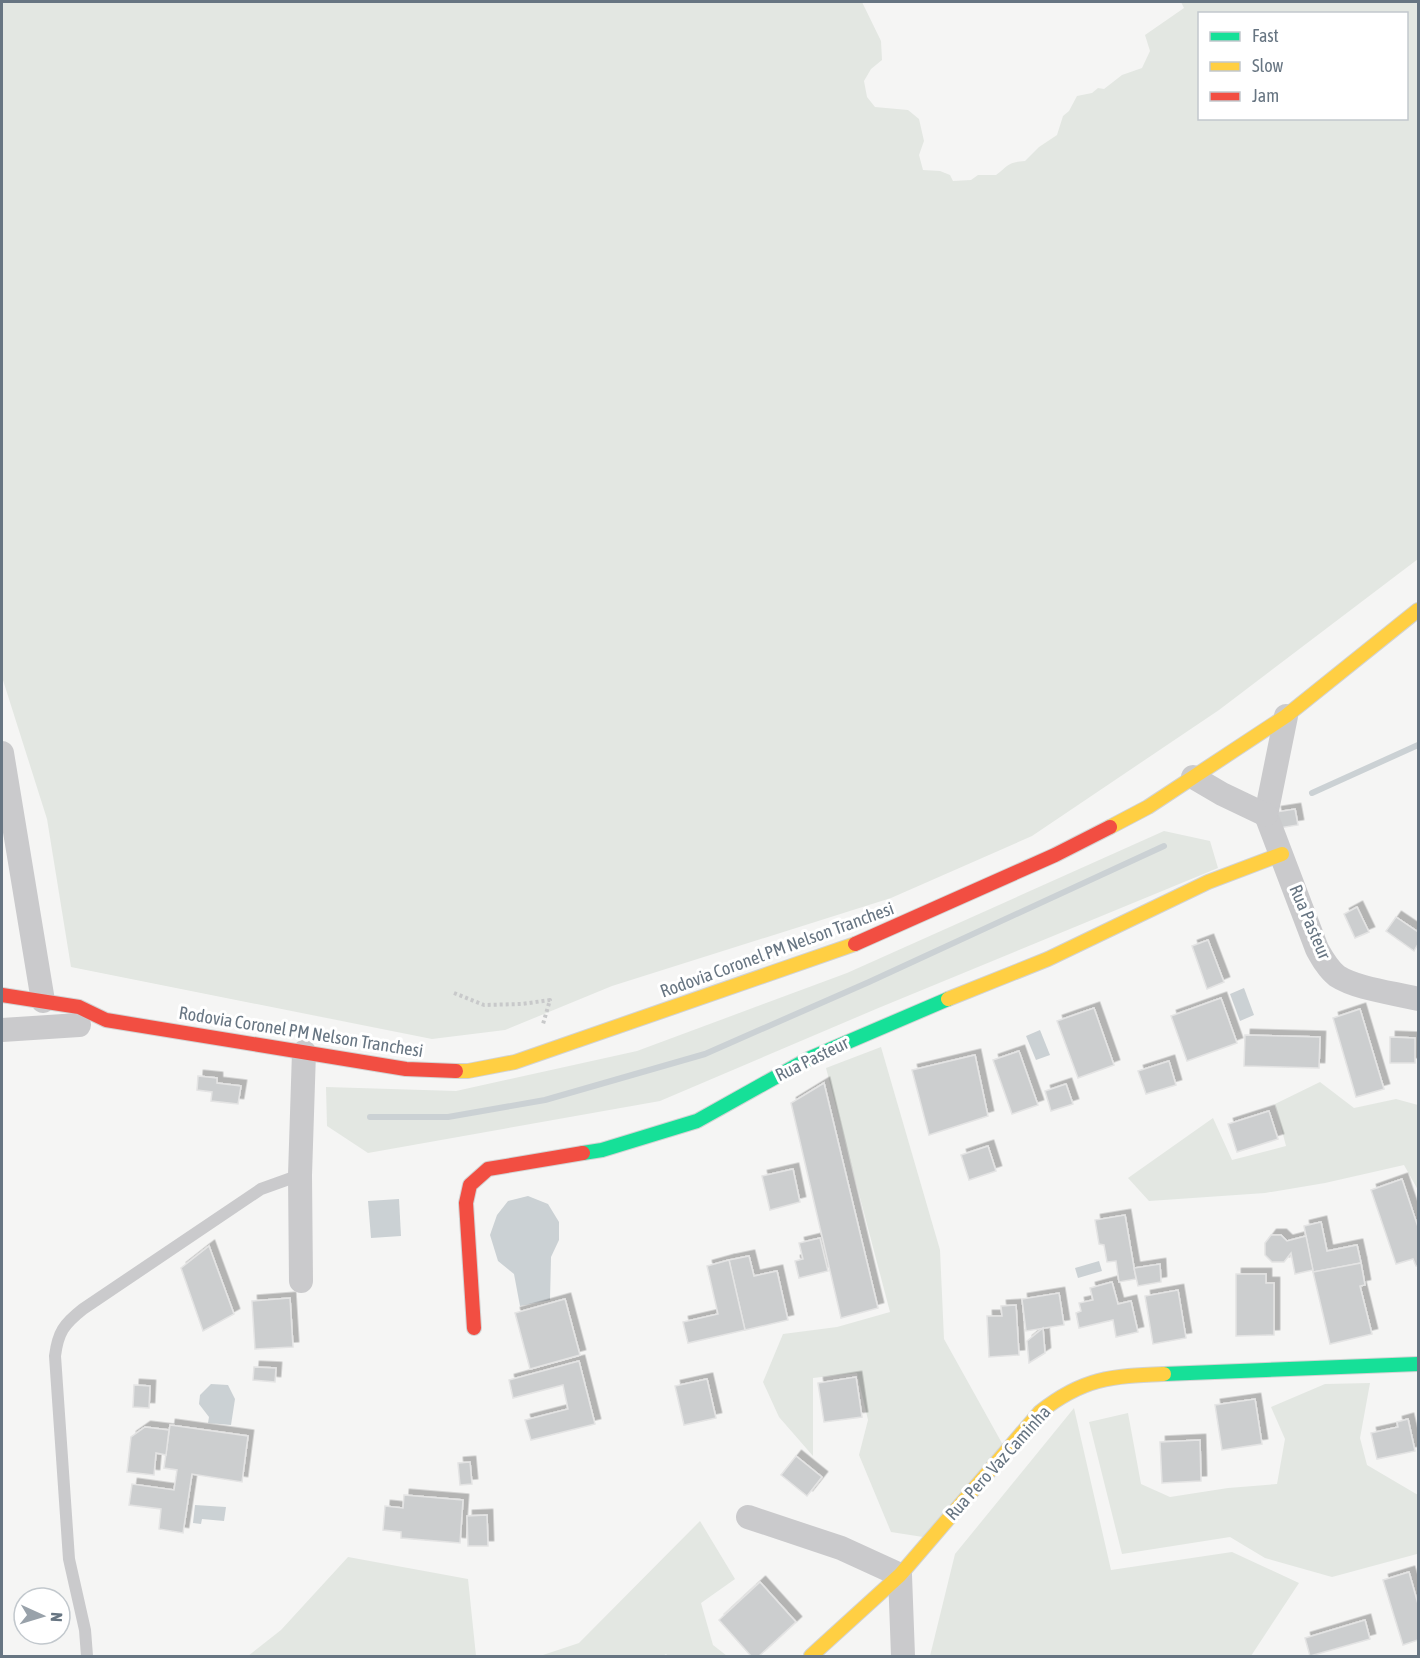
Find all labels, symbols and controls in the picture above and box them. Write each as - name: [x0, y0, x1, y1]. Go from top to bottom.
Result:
- legend: [1198, 12, 1408, 120]
- text: Fast: [1252, 25, 1279, 46]
- text: Slow: [1252, 55, 1283, 76]
- text: Jam: [1252, 85, 1279, 106]
- street label: Rua Pasteur: [1285, 881, 1336, 963]
- street label: Rodovia Coronel PM Nelson Tranchesi: [657, 897, 896, 1002]
- street label: Rodovia Coronel PM Nelson Tranchesi: [177, 1002, 425, 1061]
- street label: Rua Pasteur: [772, 1032, 852, 1085]
- street label: Rua Pero Vaz Caminha: [941, 1401, 1054, 1524]
- north arrow: [12, 1586, 72, 1646]
- text: N: [48, 1612, 66, 1622]

